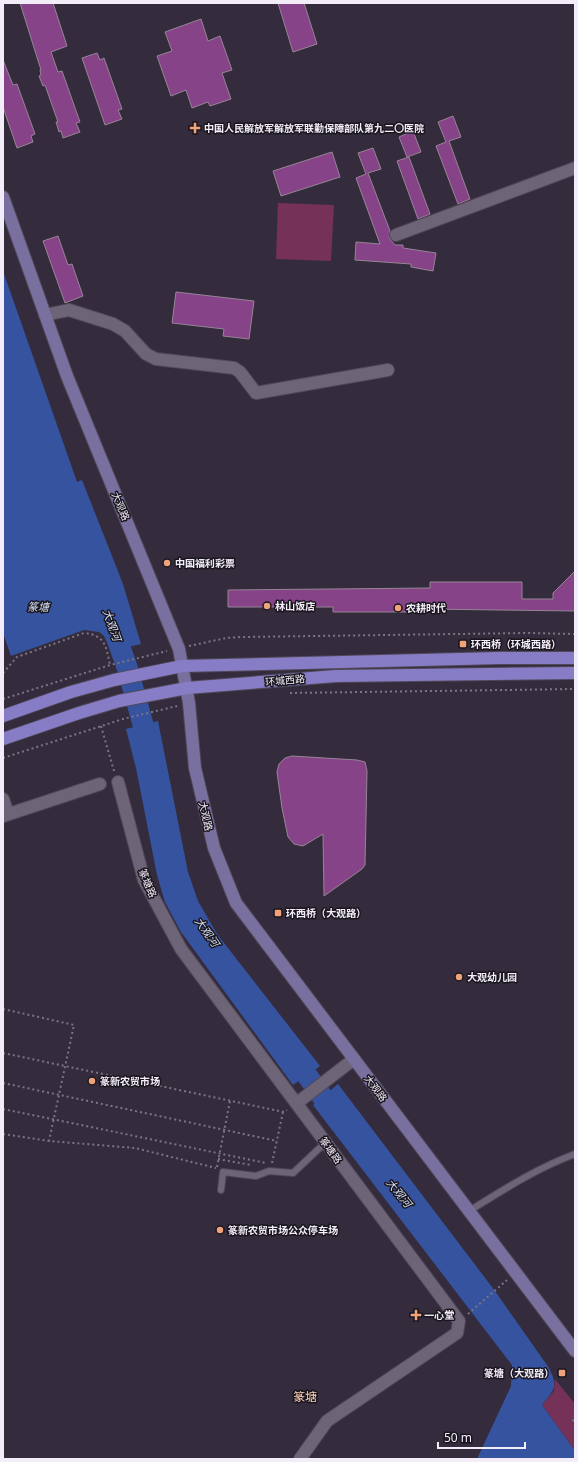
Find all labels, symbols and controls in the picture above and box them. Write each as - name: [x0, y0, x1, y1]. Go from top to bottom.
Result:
- place label: 中国人民解放军解放军联勤保障部队第九二〇医院: [204, 121, 424, 135]
- marker: 中国人民解放军解放军联勤保障部队第九二〇医院: [189, 122, 201, 134]
- street label: 大观路: [109, 489, 133, 523]
- place label: 中国福利彩票: [175, 556, 235, 570]
- marker: 中国福利彩票: [162, 558, 172, 568]
- water label: 篆塘: [27, 599, 51, 614]
- place label: 林山饭店: [275, 599, 315, 613]
- marker: 林山饭店: [262, 601, 272, 611]
- place label: 农耕时代: [406, 601, 446, 615]
- marker: 农耕时代: [393, 603, 403, 613]
- water label: 大观河: [100, 607, 126, 645]
- place label: 环西桥（环城西路）: [471, 637, 561, 651]
- marker: 环西桥（环城西路）: [458, 639, 468, 649]
- street label: 环城西路: [264, 671, 306, 689]
- street label: 大观路: [196, 800, 216, 832]
- street label: 篆塘路: [136, 866, 160, 900]
- place label: 环西桥（大观路）: [286, 906, 366, 920]
- marker: 环西桥（大观路）: [273, 908, 283, 918]
- water label: 大观河: [192, 914, 224, 951]
- place label: 大观幼儿园: [467, 970, 517, 984]
- marker: 大观幼儿园: [454, 972, 464, 982]
- street label: 大观路: [361, 1072, 391, 1104]
- place label: 篆新农贸市场: [100, 1074, 160, 1088]
- marker: 篆新农贸市场: [87, 1076, 97, 1086]
- street label: 篆塘路: [317, 1134, 345, 1166]
- water label: 大观河: [383, 1175, 417, 1212]
- place label: 篆新农贸市场公众停车场: [228, 1223, 338, 1237]
- marker: 篆新农贸市场公众停车场: [215, 1225, 225, 1235]
- place label: 一心堂: [424, 1308, 454, 1322]
- marker: 一心堂: [411, 1310, 421, 1320]
- place label: 篆塘（大观路）: [484, 1366, 554, 1380]
- marker: 篆塘（大观路）: [557, 1368, 567, 1378]
- district label: 篆塘: [293, 1388, 317, 1405]
- scale bar: [438, 1424, 525, 1450]
- text: 50 m: [444, 1429, 472, 1446]

